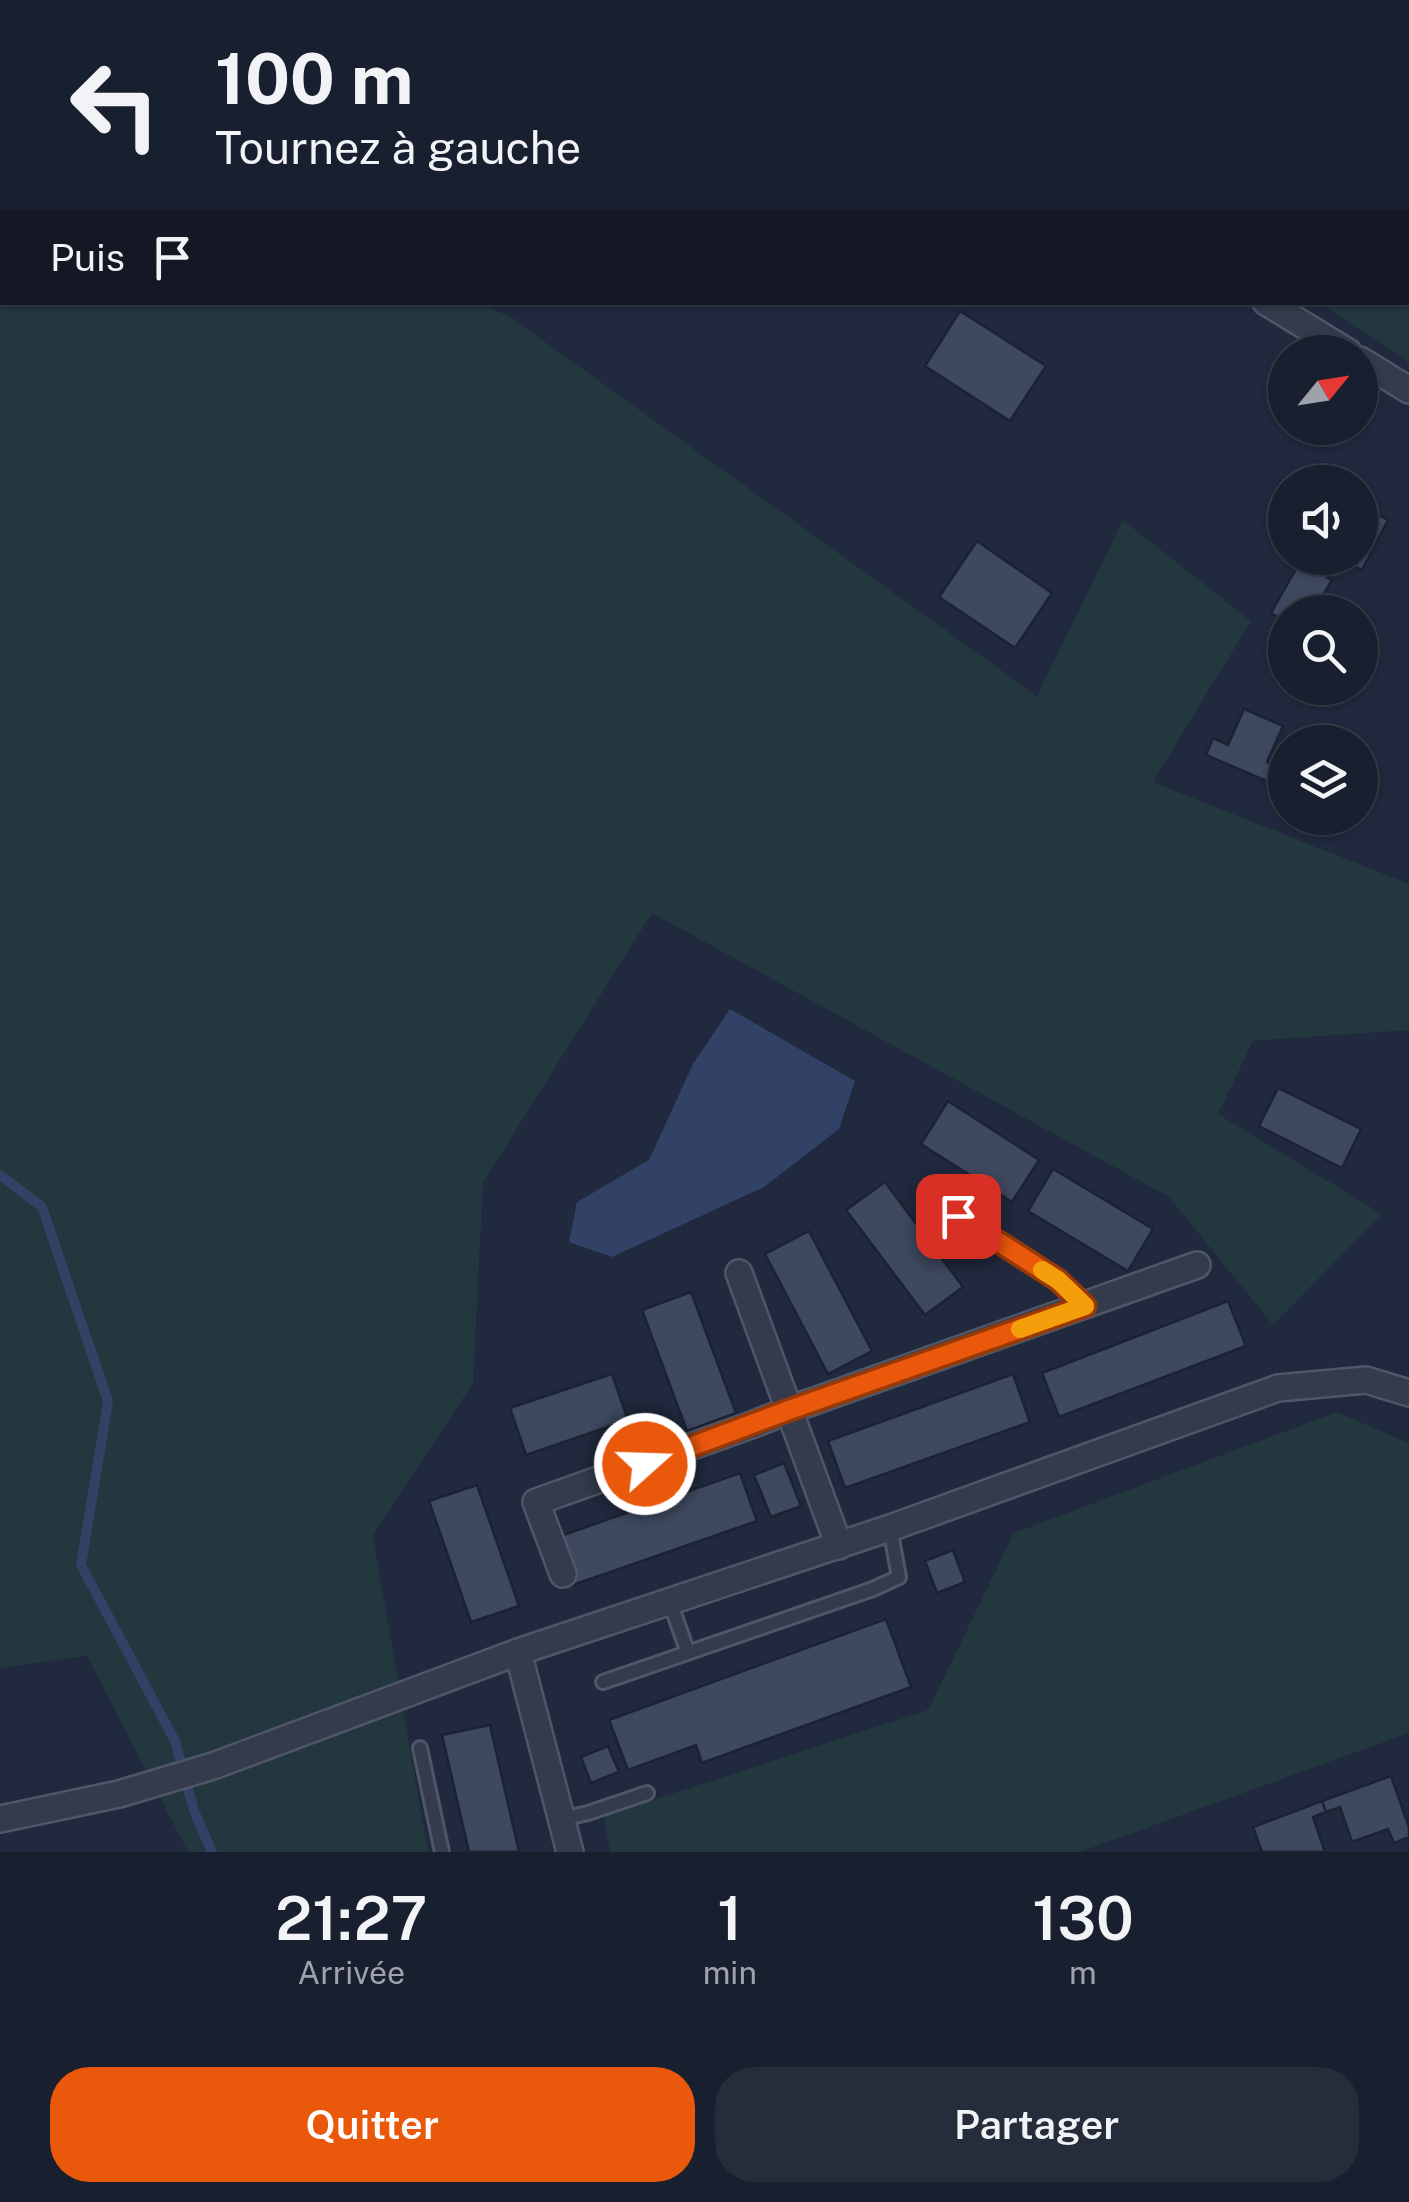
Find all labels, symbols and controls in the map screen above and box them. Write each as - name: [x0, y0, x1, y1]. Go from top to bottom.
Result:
- text: 100 m: [215, 37, 413, 120]
- icon: left: [50, 40, 180, 170]
- text: Tournez à gauche: [215, 121, 581, 174]
- icon: arrive: [145, 230, 200, 285]
- text: Puis: [50, 235, 125, 280]
- north arrow: [1268, 335, 1378, 445]
- map controls: [1268, 335, 1378, 835]
- button: sound: [1268, 465, 1378, 575]
- button: search: [1268, 595, 1378, 705]
- button: layers: [1268, 725, 1378, 835]
- pin: [916, 1174, 1001, 1259]
- icon: arrive: [931, 1189, 986, 1244]
- position arrow: [593, 1412, 697, 1516]
- text: 21:27: [275, 1883, 427, 1954]
- text: 1: [717, 1883, 742, 1954]
- text: 130: [1032, 1883, 1134, 1954]
- text: Arrivée: [297, 1954, 405, 1991]
- text: min: [703, 1954, 757, 1991]
- text: m: [1069, 1954, 1097, 1991]
- button: Quitter: [50, 2067, 695, 2182]
- button: Partager: [715, 2067, 1359, 2182]

